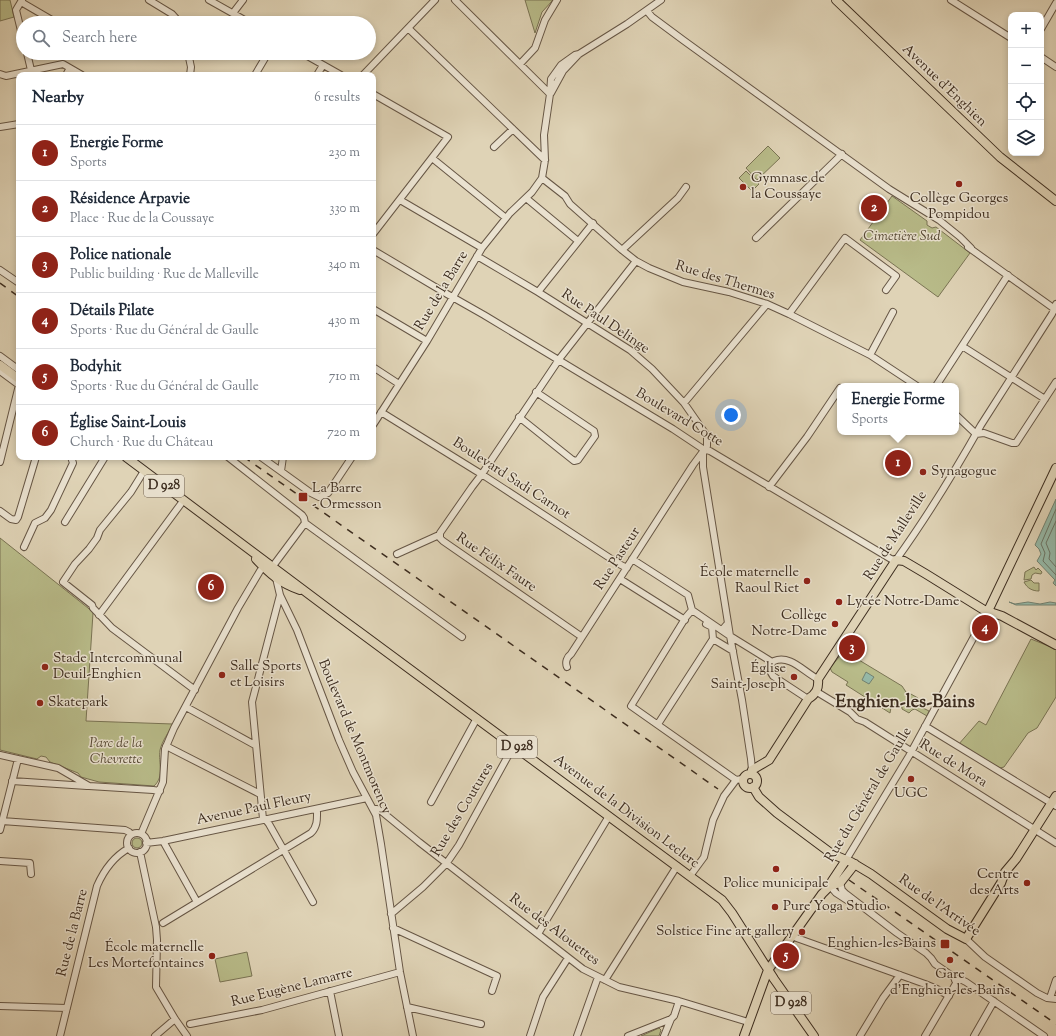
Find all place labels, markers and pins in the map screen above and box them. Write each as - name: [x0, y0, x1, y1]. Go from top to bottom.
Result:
- place label: Gymnase de la Coussaye: [751, 169, 825, 205]
- marker: Collège Georges Pompidou: [954, 179, 964, 189]
- marker: Gymnase de la Coussaye: [738, 182, 748, 192]
- place label: Collège Georges Pompidou: [910, 189, 1008, 225]
- pin: 2: [861, 193, 887, 223]
- pin: 1: [885, 448, 911, 478]
- place label: Synagogue: [931, 462, 997, 482]
- marker: Synagogue: [918, 467, 928, 477]
- place label: La Barre - Ormesson: [312, 479, 382, 515]
- marker: La Barre - Ormesson: [297, 491, 309, 503]
- place label: École maternelle Raoul Riet: [700, 563, 799, 599]
- pin: 6: [198, 572, 224, 602]
- marker: École maternelle Raoul Riet: [802, 576, 812, 586]
- place label: Lycée Notre-Dame: [847, 592, 960, 612]
- marker: Lycée Notre-Dame: [834, 597, 844, 607]
- place label: Collège Notre-Dame: [752, 606, 827, 642]
- pin: 4: [972, 613, 998, 643]
- marker: Collège Notre-Dame: [830, 619, 840, 629]
- pin: 3: [839, 633, 865, 663]
- place label: Stade Intercommunal Deuil-Enghien: [53, 649, 183, 685]
- place label: Salle Sports et Loisirs: [230, 657, 301, 693]
- place label: Église Saint-Joseph: [710, 659, 786, 695]
- marker: Stade Intercommunal Deuil-Enghien: [40, 662, 50, 672]
- marker: Salle Sports et Loisirs: [217, 670, 227, 680]
- marker: Église Saint-Joseph: [789, 672, 799, 682]
- place label: Skatepark: [48, 693, 109, 713]
- marker: Skatepark: [35, 698, 45, 708]
- marker: UGC: [906, 774, 916, 784]
- place label: UGC: [894, 784, 928, 804]
- marker: Police municipale: [771, 864, 781, 874]
- place label: Centre des Arts: [970, 865, 1019, 901]
- place label: Police municipale: [724, 874, 828, 894]
- marker: Centre des Arts: [1022, 878, 1032, 888]
- place label: Pure Yoga Studio: [783, 897, 887, 917]
- marker: Pure Yoga Studio: [770, 902, 780, 912]
- place label: Solstice Fine art gallery: [656, 922, 794, 942]
- marker: Solstice Fine art gallery: [797, 927, 807, 937]
- place label: Enghien-les-Bains: [828, 934, 936, 954]
- place label: École maternelle Les Mortefontaines: [88, 938, 204, 974]
- marker: Enghien-les-Bains: [939, 938, 951, 950]
- pin: 5: [773, 941, 799, 971]
- marker: École maternelle Les Mortefontaines: [207, 951, 217, 961]
- marker: Gare d'Enghien-les-Bains: [945, 955, 955, 965]
- place label: Gare d'Enghien-les-Bains: [890, 965, 1010, 1001]

